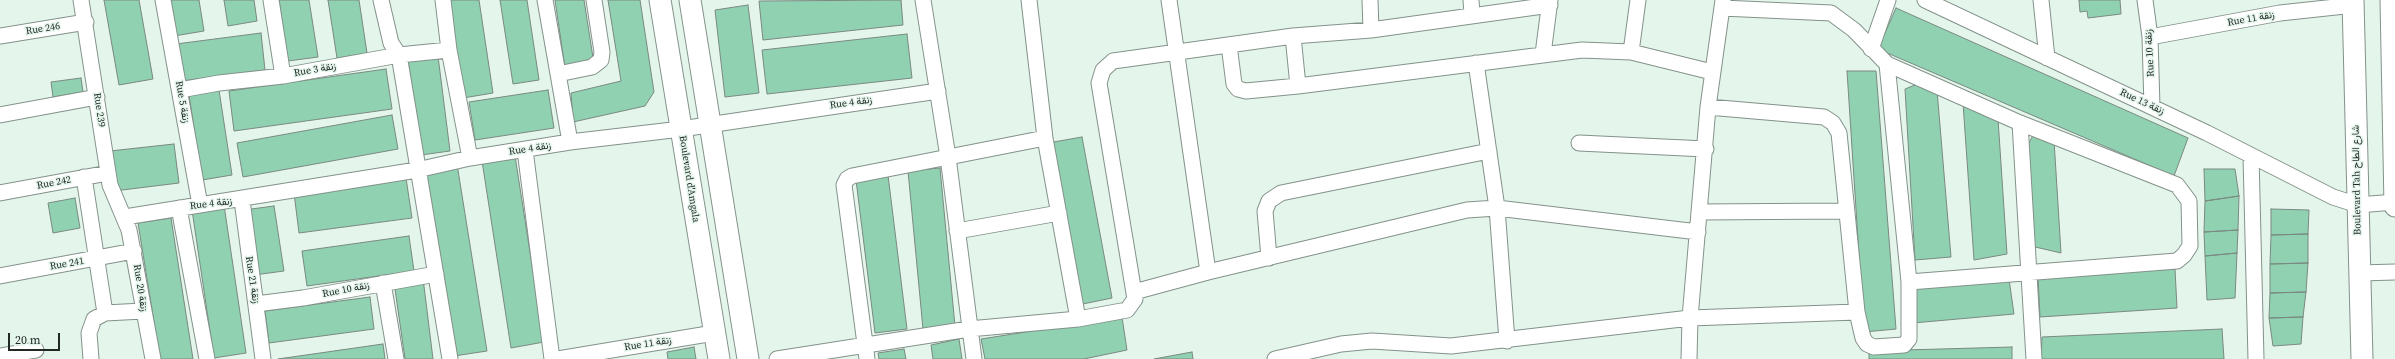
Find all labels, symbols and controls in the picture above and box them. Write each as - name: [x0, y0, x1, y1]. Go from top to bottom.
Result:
- street label: Rue 11 زنقة: [2226, 9, 2276, 29]
- street label: Rue 246: [25, 20, 61, 38]
- street label: Rue 10 زنقة: [2143, 29, 2157, 77]
- street label: Rue 3 زنقة: [293, 60, 337, 80]
- street label: Rue 5 زنقة: [172, 80, 192, 124]
- street label: Rue 13 زنقة: [2118, 86, 2166, 118]
- street label: Rue 239: [91, 92, 107, 128]
- street label: Rue 4 زنقة: [829, 94, 873, 112]
- street label: Boulevard Tah شارع الطاح: [2350, 125, 2364, 235]
- street label: Boulevard d'Amgala: [676, 135, 702, 223]
- street label: Rue 4 زنقة: [508, 140, 552, 158]
- street label: Rue 242: [36, 174, 72, 192]
- street label: Rue 4 زنقة: [189, 195, 233, 213]
- street label: Rue 241: [49, 255, 85, 273]
- street label: Rue 21 زنقة: [242, 256, 262, 304]
- street label: Rue 20 زنقة: [130, 264, 150, 312]
- street label: Rue 10 زنقة: [321, 280, 371, 300]
- scale bar: [10, 325, 62, 351]
- text: 20 m: [15, 332, 41, 348]
- street label: Rue 11 زنقة: [624, 334, 672, 354]

